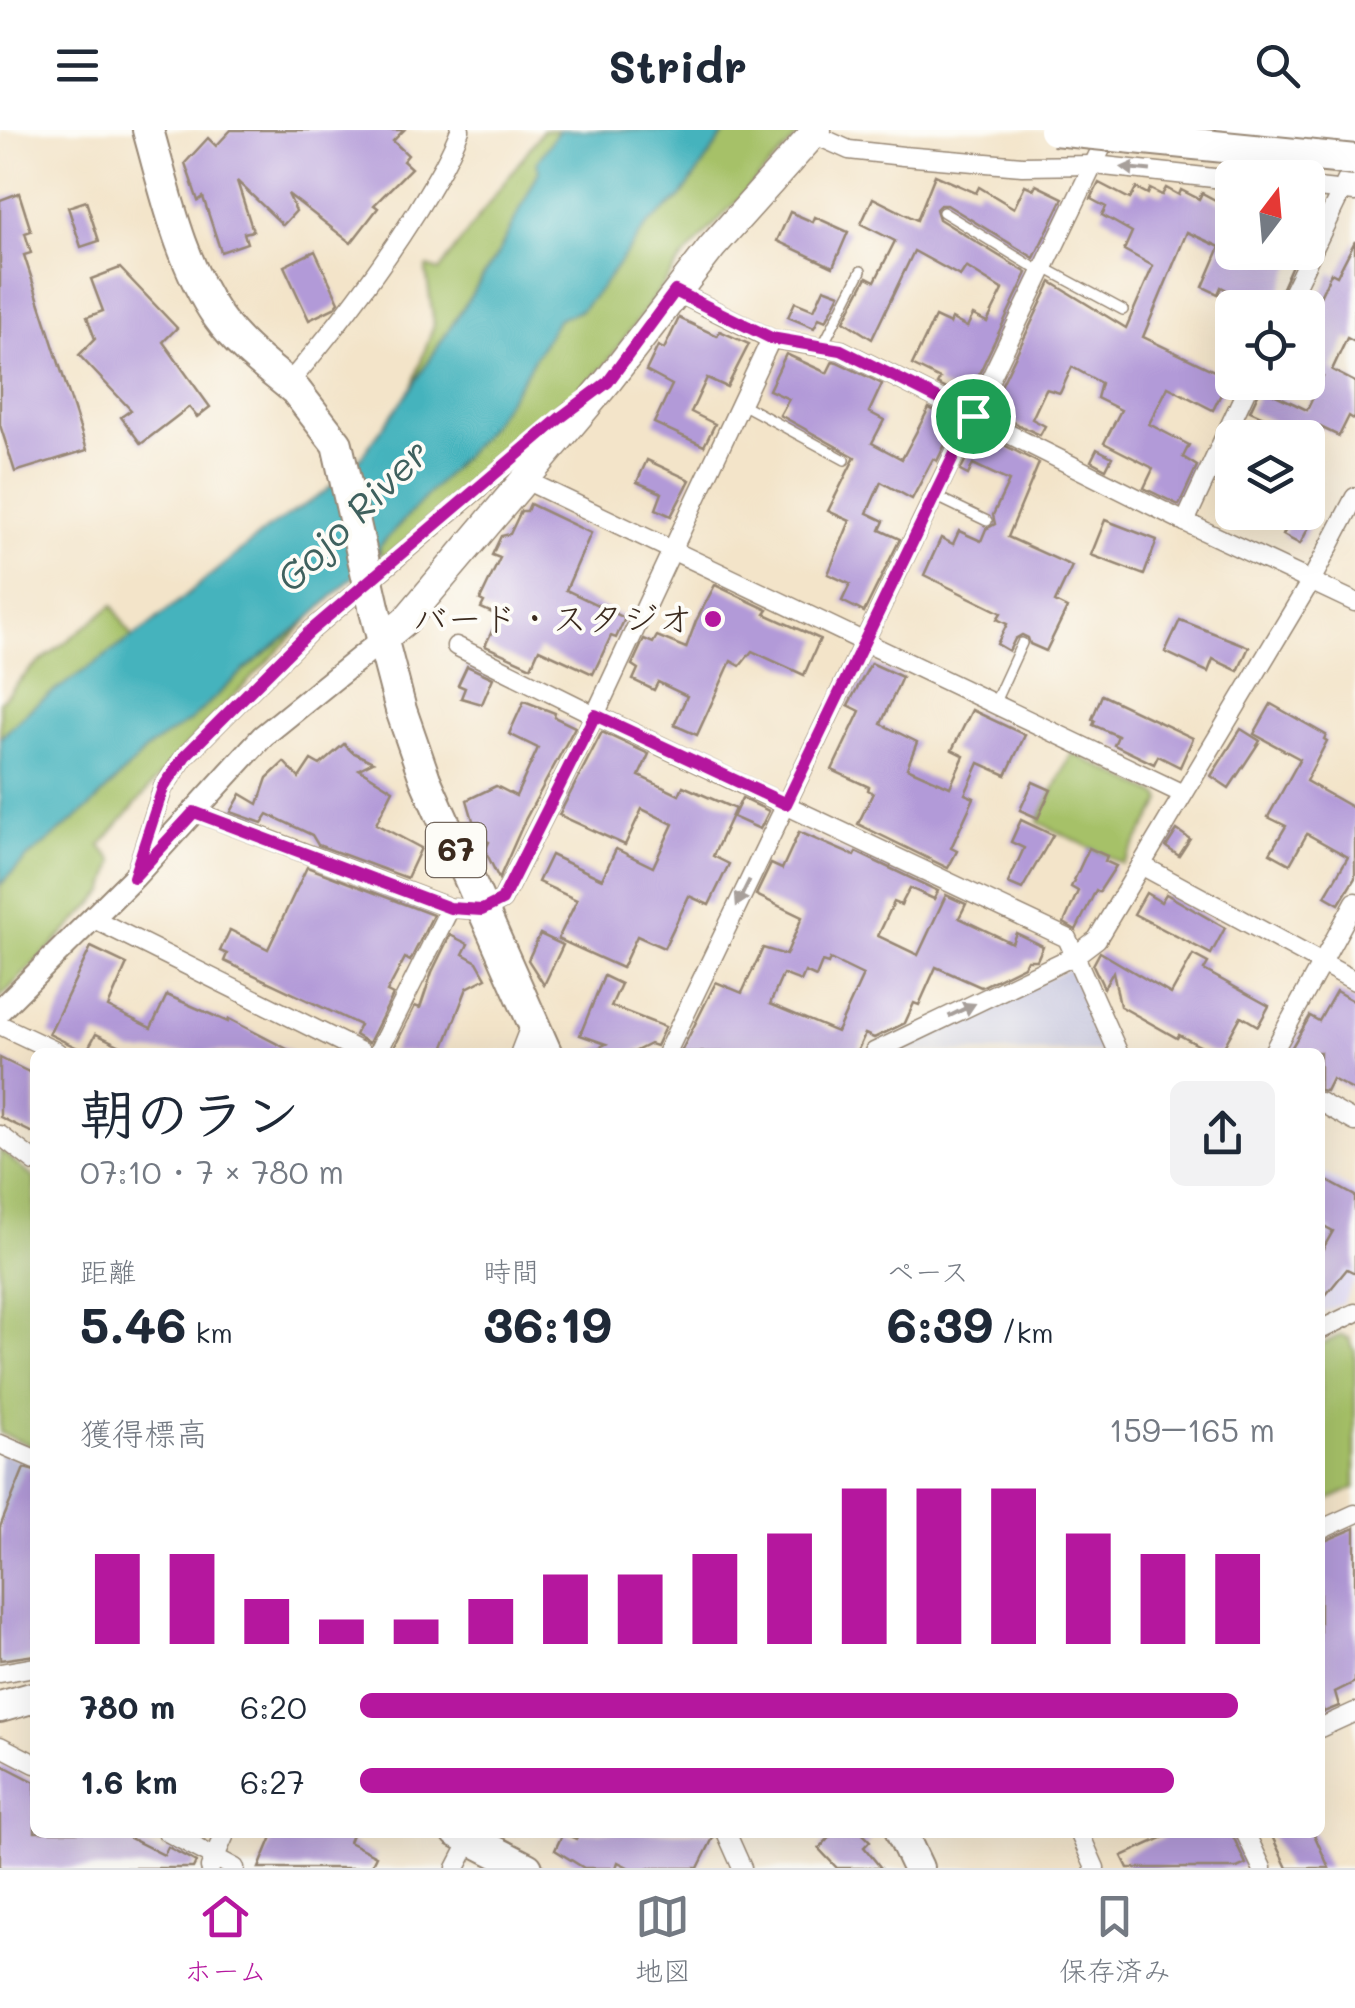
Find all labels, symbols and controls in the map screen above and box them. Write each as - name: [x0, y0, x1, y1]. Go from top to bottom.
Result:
- text: Stridr: [608, 36, 747, 94]
- icon: menu: [50, 38, 105, 93]
- icon: search: [1250, 38, 1305, 93]
- north arrow: [1215, 160, 1325, 270]
- map controls: [1215, 160, 1325, 530]
- one-way arrow: [1119, 161, 1151, 177]
- button: locate: [1215, 290, 1325, 400]
- pin: [931, 374, 1016, 459]
- icon: arrive: [946, 389, 1001, 444]
- button: layers: [1215, 420, 1325, 530]
- water label: Gojo River: [264, 427, 439, 602]
- place label: バード・スタジオ: [412, 594, 693, 640]
- marker: バード・スタジオ: [702, 608, 724, 630]
- road number: 67: [426, 823, 486, 877]
- one-way arrow: [735, 878, 752, 907]
- one-way arrow: [948, 1002, 977, 1019]
- text: 朝のラン: [80, 1076, 300, 1148]
- button: share: [1170, 1081, 1275, 1186]
- text: 07:10 · 7 × 780 m: [80, 1150, 344, 1192]
- text: 距離: [80, 1253, 136, 1289]
- text: 時間: [483, 1253, 539, 1289]
- text: ペース: [887, 1253, 969, 1289]
- text: 5.46: [80, 1290, 187, 1356]
- text: 36:19: [483, 1290, 612, 1356]
- text: 6:39: [887, 1290, 993, 1356]
- text: km: [187, 1314, 233, 1350]
- text: /km: [993, 1314, 1054, 1350]
- text: 159–165 m: [1109, 1408, 1275, 1450]
- text: 獲得標高: [80, 1411, 208, 1453]
- text: 780 m: [80, 1685, 175, 1727]
- text: 6:20: [240, 1685, 307, 1727]
- text: 1.6 km: [80, 1760, 178, 1802]
- text: 6:27: [240, 1760, 305, 1802]
- tab: ホーム: [184, 1889, 267, 1989]
- tab: 地図: [635, 1889, 691, 1989]
- tab: 保存済み: [1059, 1889, 1171, 1989]

